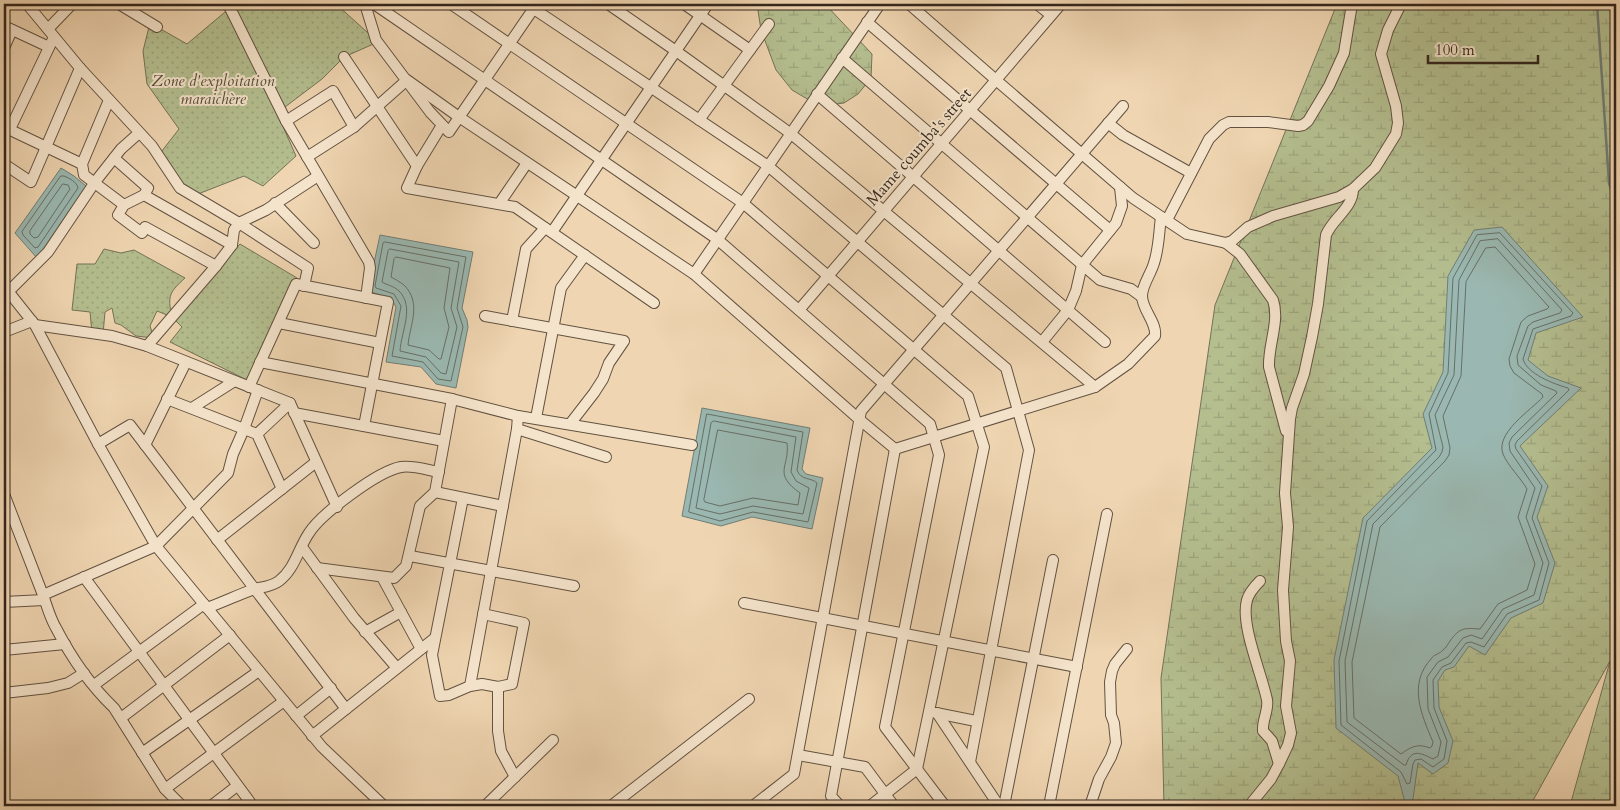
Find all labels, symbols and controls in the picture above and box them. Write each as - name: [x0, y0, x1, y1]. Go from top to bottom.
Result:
- scale bar: [1428, 32, 1538, 64]
- text: 100 m: [1435, 40, 1475, 60]
- park label: Zone d'exploitation maraichère: [152, 70, 275, 110]
- street label: Mame coumba's street: [862, 83, 976, 211]

